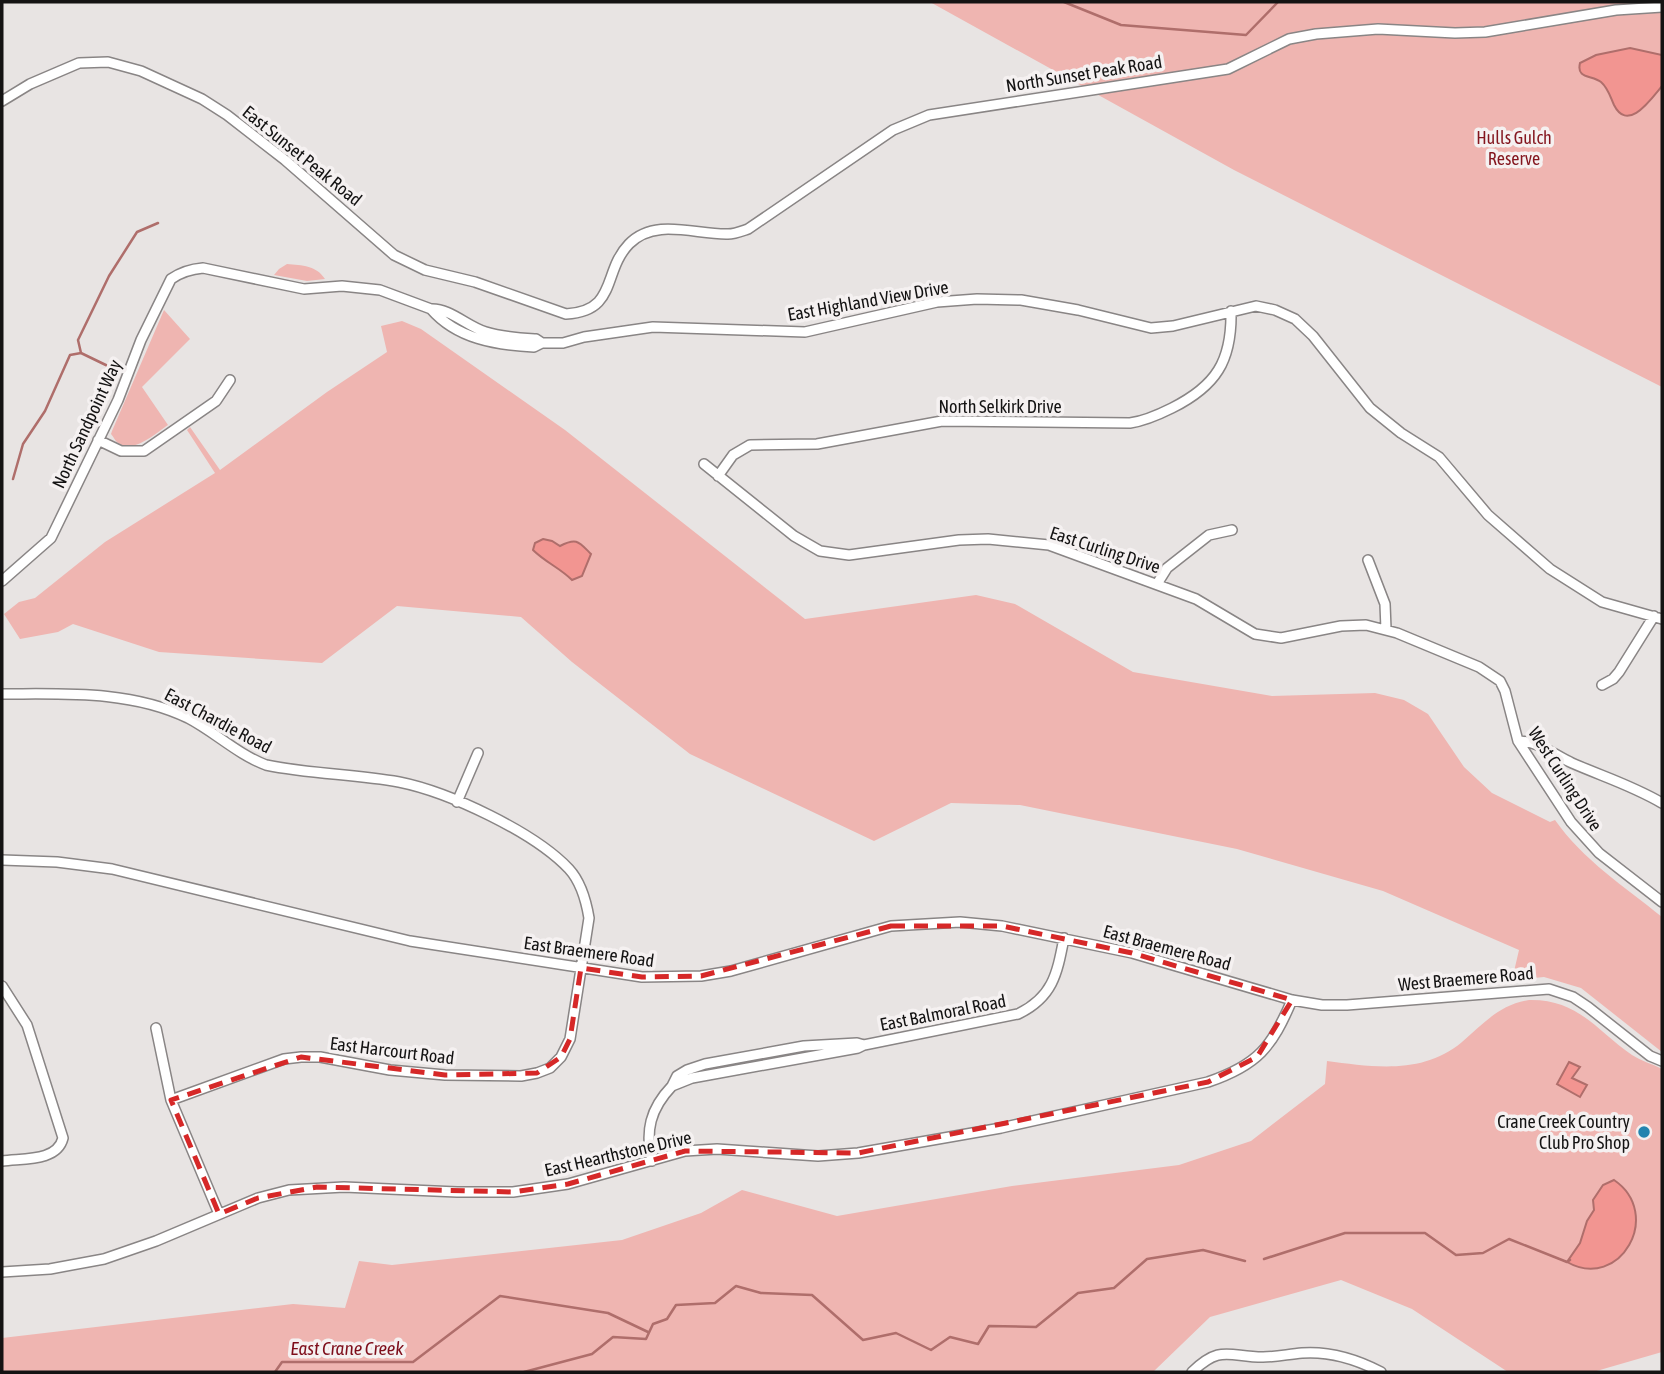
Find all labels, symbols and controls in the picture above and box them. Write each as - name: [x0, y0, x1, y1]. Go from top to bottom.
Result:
- street label: North Sunset Peak Road: [1004, 51, 1163, 96]
- street label: East Sunset Peak Road: [239, 101, 366, 210]
- park label: Hulls Gulch Reserve: [1476, 127, 1552, 169]
- street label: East Highland View Drive: [786, 276, 950, 325]
- street label: North Sandpoint Way: [48, 356, 126, 491]
- street label: North Selkirk Drive: [938, 396, 1062, 417]
- street label: East Curling Drive: [1047, 522, 1163, 577]
- street label: East Chardie Road: [161, 684, 275, 758]
- street label: West Curling Drive: [1524, 723, 1607, 835]
- street label: East Braemere Road: [1101, 920, 1233, 975]
- street label: East Braemere Road: [522, 932, 656, 971]
- street label: West Braemere Road: [1397, 962, 1535, 995]
- street label: East Balmoral Road: [878, 990, 1008, 1035]
- street label: East Harcourt Road: [329, 1032, 455, 1069]
- place label: Crane Creek Country Club Pro Shop: [1497, 1111, 1630, 1153]
- marker: Crane Creek Country Club Pro Shop: [1636, 1124, 1652, 1140]
- street label: East Hearthstone Drive: [542, 1126, 693, 1181]
- water label: East Crane Creek: [290, 1337, 404, 1359]

